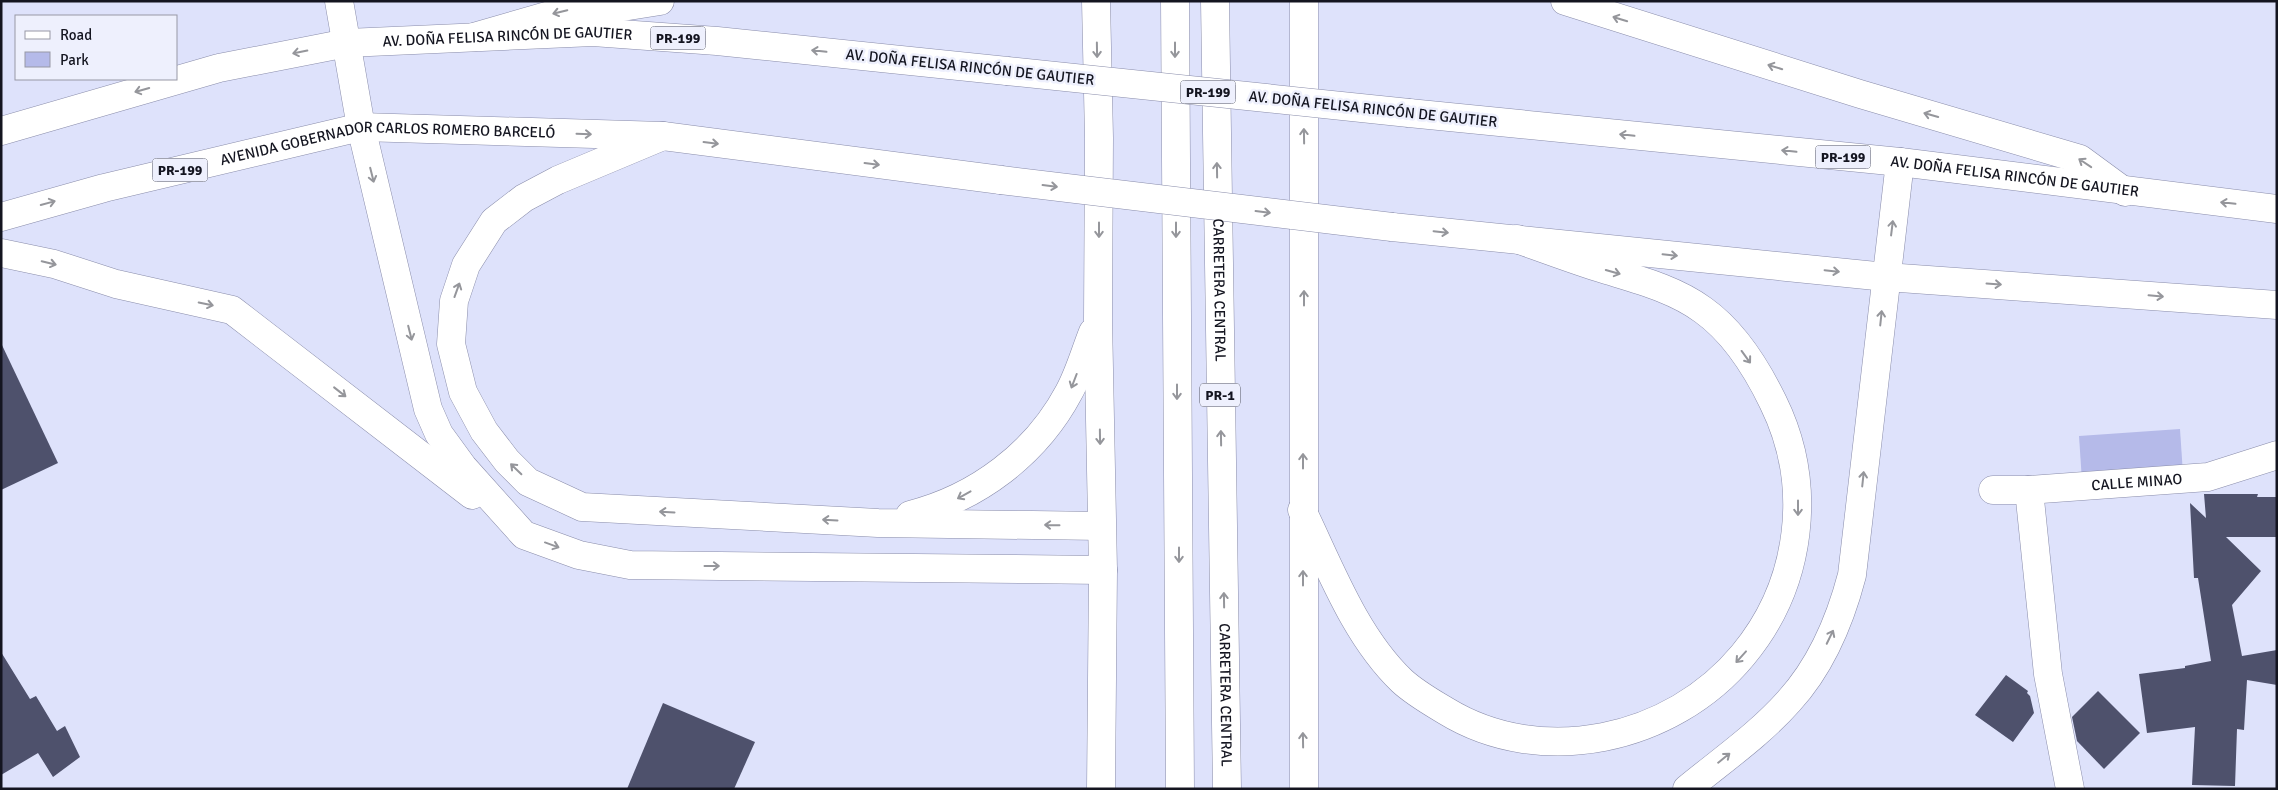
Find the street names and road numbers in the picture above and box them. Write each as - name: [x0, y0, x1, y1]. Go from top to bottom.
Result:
- street label: AV. DOÑA FELISA RINCÓN DE GAUTIER: [382, 23, 633, 50]
- road number: PR-199: [650, 26, 706, 49]
- street label: AV. DOÑA FELISA RINCÓN DE GAUTIER: [845, 44, 1095, 89]
- road number: PR-199: [1180, 80, 1236, 104]
- street label: AV. DOÑA FELISA RINCÓN DE GAUTIER: [1248, 86, 1498, 131]
- street label: AVENIDA GOBERNADOR CARLOS ROMERO BARCELÓ: [218, 118, 556, 169]
- road number: PR-199: [1816, 146, 1870, 168]
- street label: AV. DOÑA FELISA RINCÓN DE GAUTIER: [1890, 152, 2140, 201]
- road number: PR-199: [152, 158, 208, 182]
- street label: CARRETERA CENTRAL: [1209, 218, 1229, 362]
- road number: PR-1: [1200, 384, 1240, 406]
- street label: CALLE MINAO: [2091, 470, 2183, 494]
- street label: CARRETERA CENTRAL: [1215, 623, 1236, 767]

